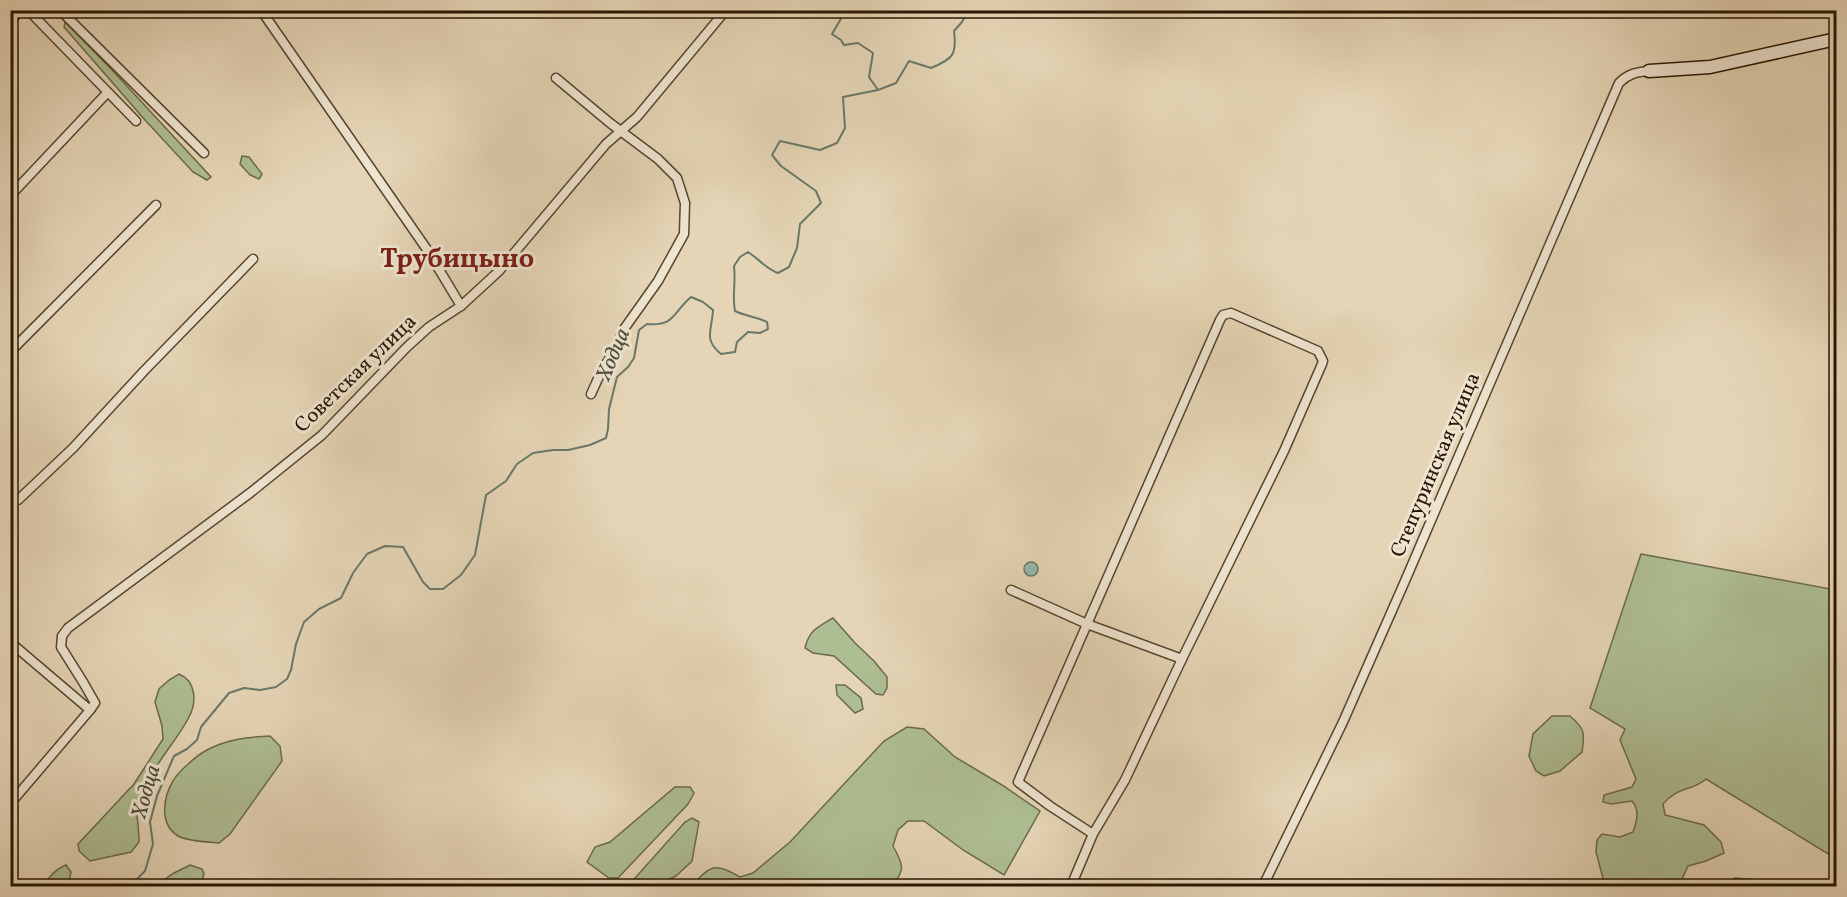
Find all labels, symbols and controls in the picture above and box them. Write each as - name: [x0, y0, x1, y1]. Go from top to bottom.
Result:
- district label: Трубицыно: [380, 241, 534, 279]
- street label: Советская улица: [288, 308, 424, 440]
- water label: Ходца: [589, 324, 639, 387]
- street label: Степуринская улица: [1384, 368, 1488, 562]
- water label: Ходца: [124, 761, 169, 823]

